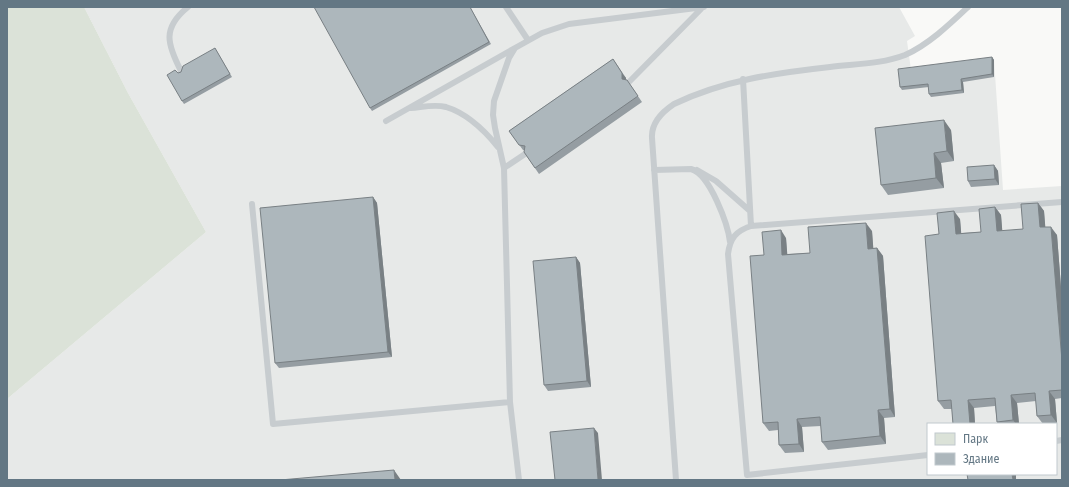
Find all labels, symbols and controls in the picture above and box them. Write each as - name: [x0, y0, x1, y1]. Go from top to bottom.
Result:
- legend: [927, 423, 1057, 475]
- text: Парк: [963, 432, 989, 446]
- text: Здание: [963, 452, 999, 466]

